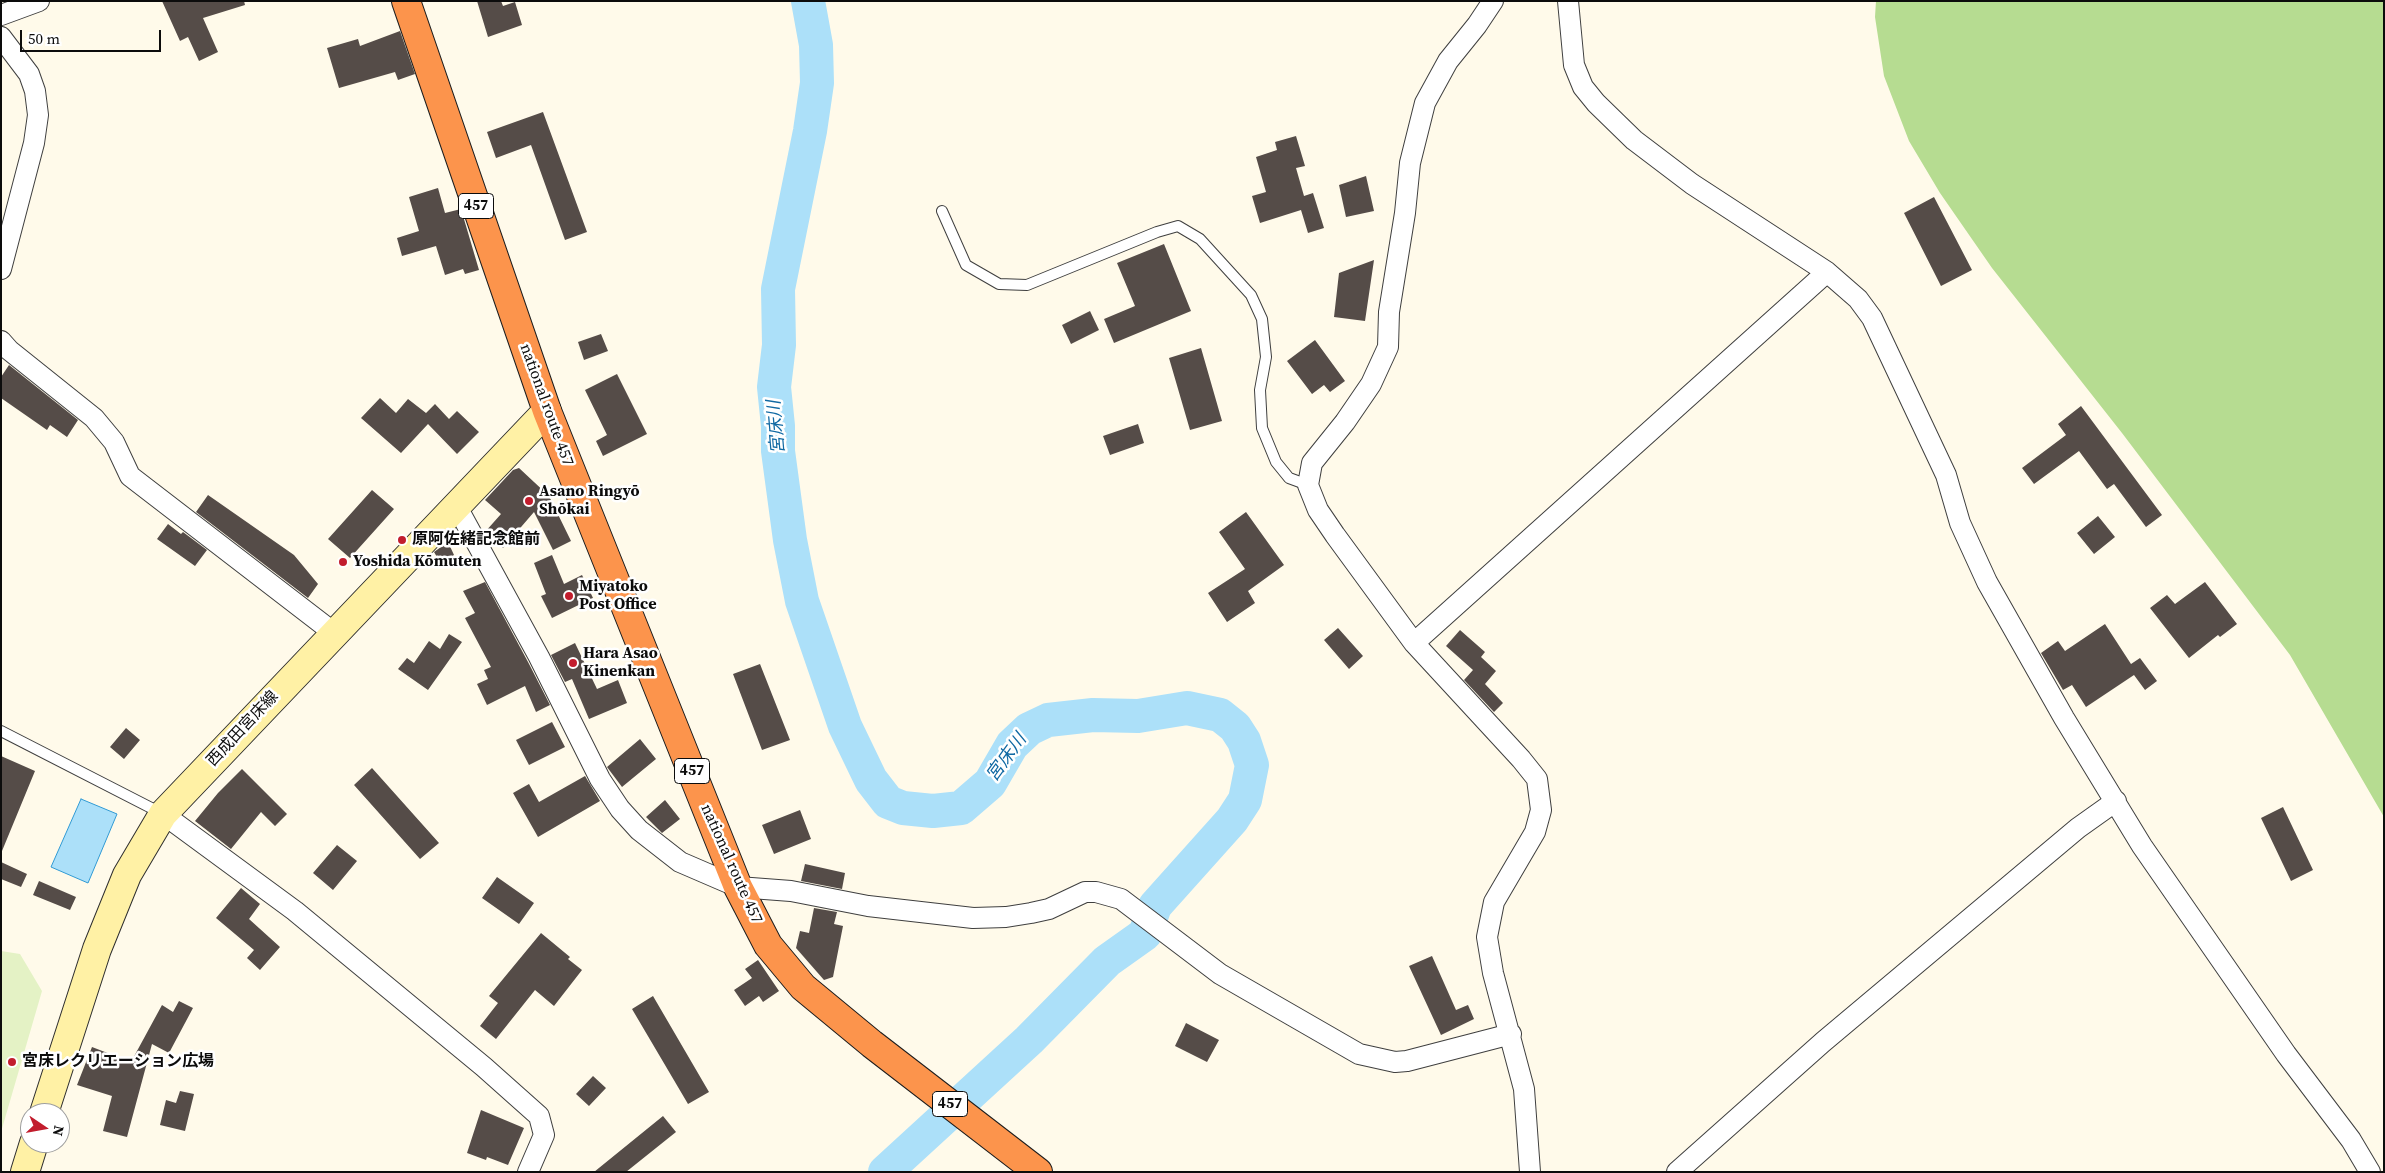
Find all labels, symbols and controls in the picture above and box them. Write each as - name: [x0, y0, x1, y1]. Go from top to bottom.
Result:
- scale bar: [22, 20, 164, 52]
- text: 50 m: [28, 28, 60, 49]
- road number: 457: [458, 194, 494, 218]
- street label: national route 457: [515, 341, 577, 469]
- water label: 宮床川: [764, 399, 790, 455]
- place label: Asano Ringyō Shōkai: [539, 482, 640, 520]
- marker: Asano Ringyō Shōkai: [523, 495, 535, 507]
- place label: 原阿佐緒記念館前: [412, 530, 540, 550]
- marker: 原阿佐緒記念館前: [396, 534, 408, 546]
- place label: Yoshida Kōmuten: [353, 552, 482, 572]
- marker: Yoshida Kōmuten: [337, 556, 349, 568]
- place label: Miyatoko Post Office: [579, 577, 657, 615]
- marker: Miyatoko Post Office: [563, 590, 575, 602]
- place label: Hara Asao Kinenkan: [583, 644, 658, 682]
- marker: Hara Asao Kinenkan: [567, 657, 579, 669]
- street label: 西成田宮床線: [203, 687, 283, 771]
- water label: 宮床川: [982, 730, 1032, 786]
- road number: 457: [674, 758, 710, 784]
- street label: national route 457: [696, 801, 766, 927]
- place label: 宮床レクリエーション広場: [22, 1052, 214, 1072]
- marker: 宮床レクリエーション広場: [6, 1056, 18, 1068]
- road number: 457: [932, 1092, 968, 1116]
- north arrow: [20, 1103, 70, 1153]
- text: N: [48, 1124, 70, 1138]

